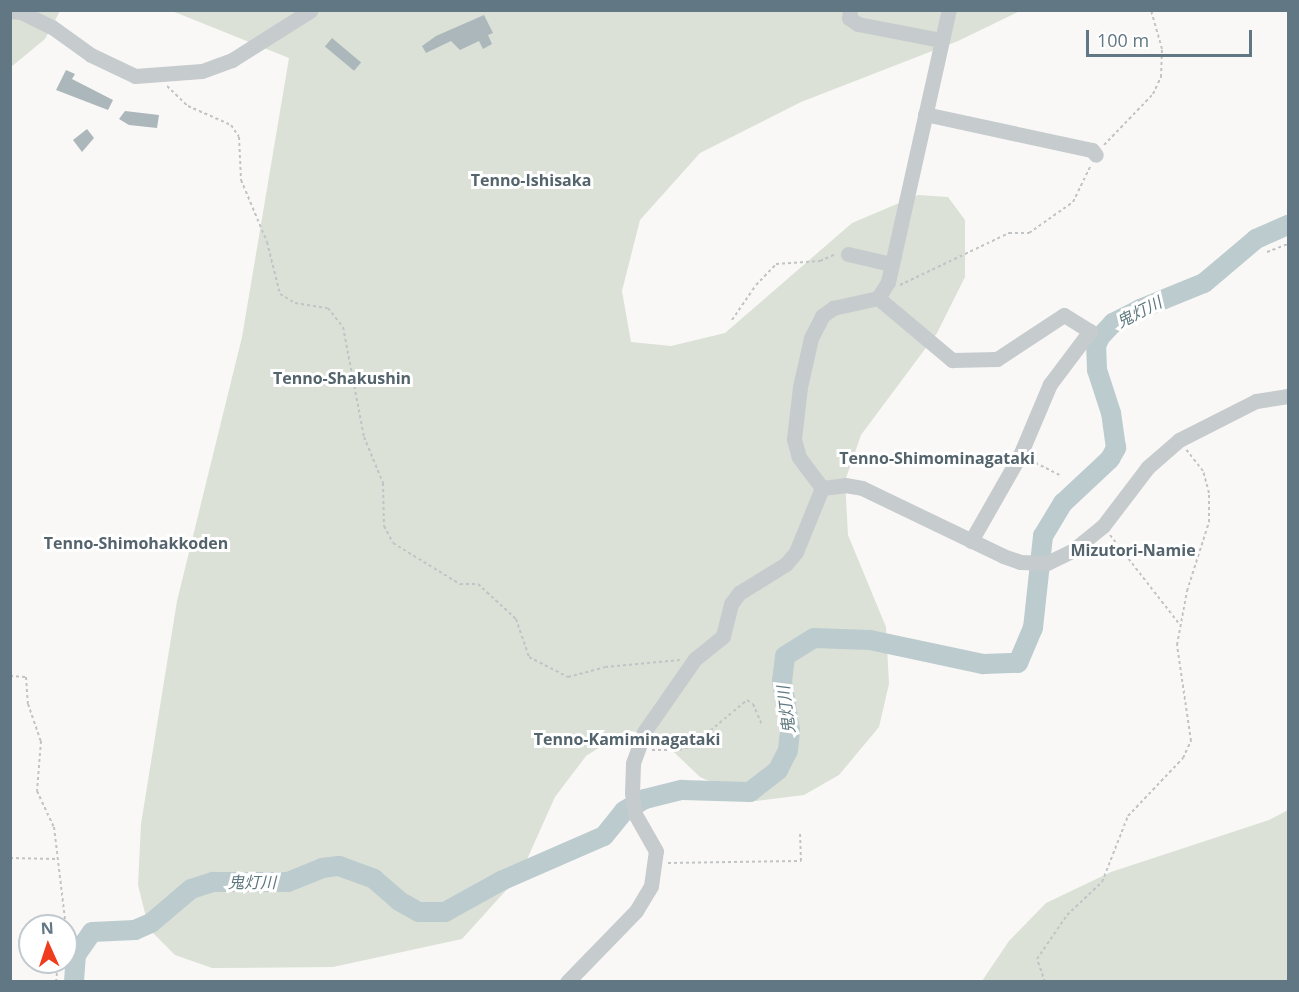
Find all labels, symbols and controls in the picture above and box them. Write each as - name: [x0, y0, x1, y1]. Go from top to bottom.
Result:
- scale bar: [1089, 18, 1256, 56]
- text: 100 m: [1097, 28, 1149, 52]
- district label: Tenno-Ishisaka: [471, 170, 591, 190]
- water label: 鬼灯川: [1113, 293, 1165, 331]
- district label: Tenno-Shakushin: [273, 368, 411, 388]
- district label: Tenno-Shimominagataki: [839, 448, 1035, 468]
- district label: Tenno-Shimohakkoden: [44, 533, 228, 553]
- district label: Mizutori-Namie: [1070, 540, 1196, 560]
- water label: 鬼灯川: [774, 685, 798, 735]
- district label: Tenno-Kamiminagataki: [534, 729, 720, 749]
- water label: 鬼灯川: [228, 872, 276, 892]
- north arrow: [18, 914, 78, 974]
- text: N: [40, 917, 54, 939]

